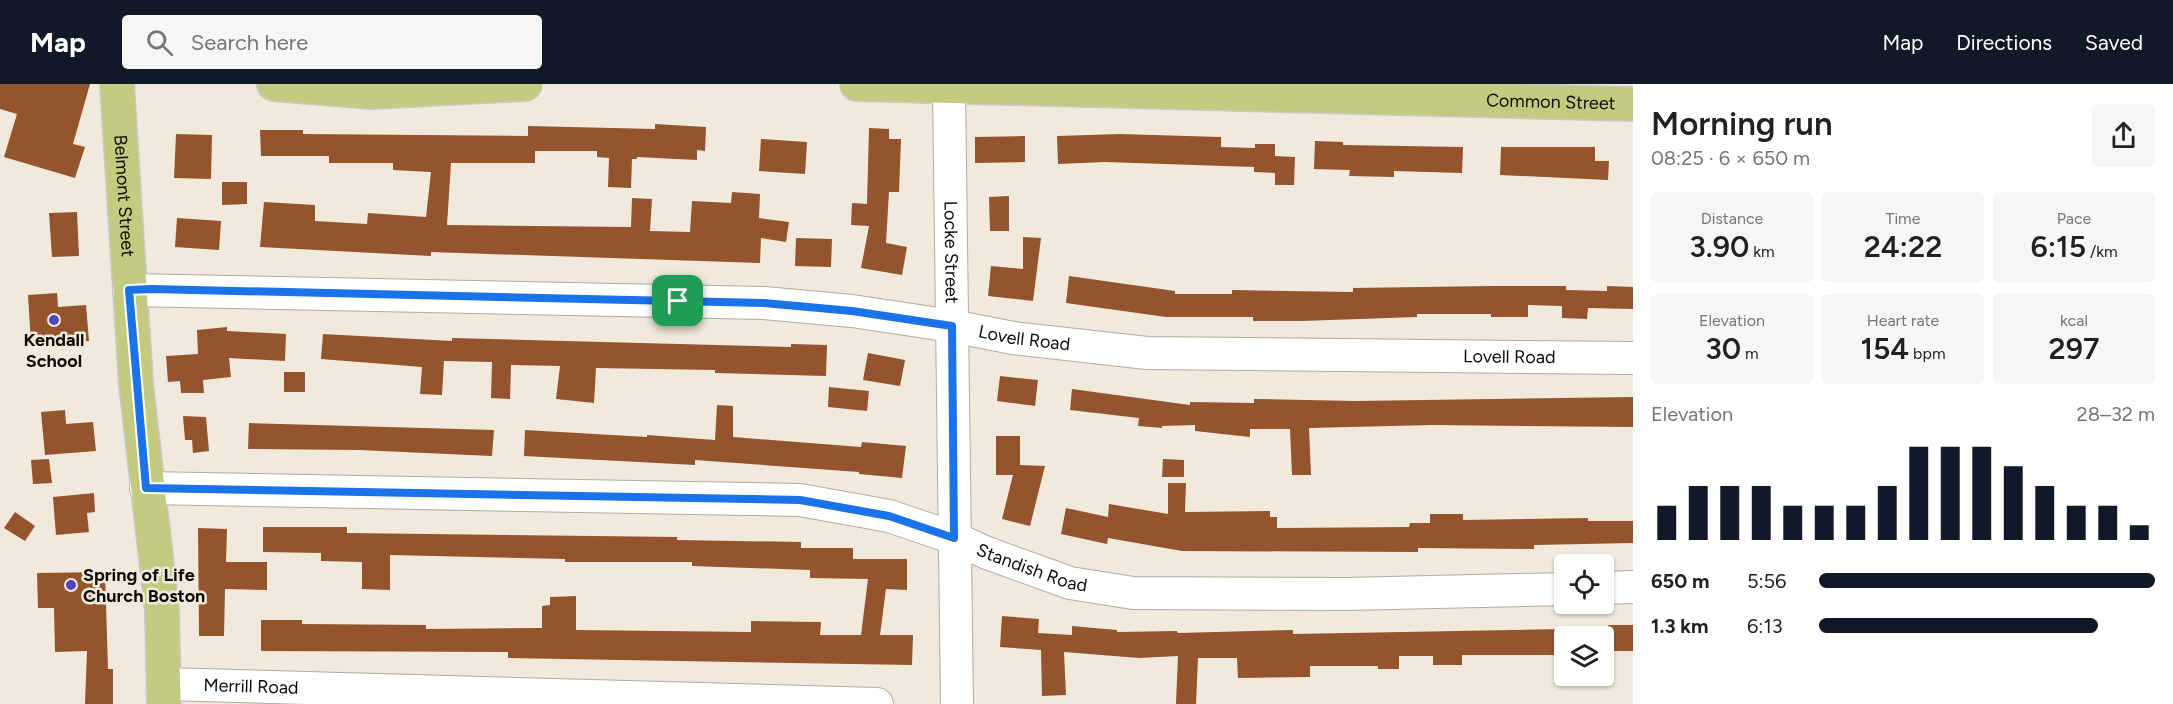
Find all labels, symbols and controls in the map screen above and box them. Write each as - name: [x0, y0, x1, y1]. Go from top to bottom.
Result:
- search box: [122, 15, 542, 69]
- text: Map: [30, 25, 86, 59]
- icon: search: [143, 26, 176, 59]
- text: Search here: [191, 29, 308, 56]
- text: Map: [1882, 30, 1923, 55]
- text: Directions: [1956, 30, 2052, 55]
- text: Saved: [2085, 30, 2143, 55]
- street label: Common Street: [1486, 89, 1616, 115]
- text: Morning run: [1651, 104, 1833, 143]
- button: share: [2092, 104, 2155, 167]
- street label: Belmont Street: [109, 134, 139, 258]
- text: 08:25 · 6 × 650 m: [1651, 146, 1810, 170]
- street label: Locke Street: [939, 200, 963, 304]
- text: Distance: [1701, 209, 1763, 228]
- text: Time: [1886, 209, 1920, 228]
- text: Pace: [2057, 209, 2091, 228]
- text: 3.90: [1689, 228, 1749, 265]
- text: 24:22: [1864, 228, 1942, 265]
- text: 6:15: [2030, 228, 2086, 265]
- text: km: [1749, 242, 1775, 261]
- text: /km: [2086, 242, 2118, 261]
- pin: [652, 275, 703, 326]
- icon: arrive: [661, 284, 694, 317]
- text: Elevation: [1699, 311, 1765, 330]
- text: Heart rate: [1867, 311, 1939, 330]
- text: kcal: [2060, 311, 2088, 330]
- marker: Kendall School: [47, 313, 61, 327]
- street label: Lovell Road: [977, 320, 1071, 355]
- place label: Kendall School: [24, 329, 84, 372]
- text: 30: [1705, 330, 1741, 367]
- text: 154: [1860, 330, 1909, 367]
- text: 297: [2049, 330, 2099, 367]
- text: m: [1741, 344, 1759, 363]
- text: bpm: [1909, 344, 1946, 363]
- street label: Lovell Road: [1463, 345, 1556, 368]
- text: Elevation: [1651, 402, 1733, 426]
- text: 28–32 m: [2077, 402, 2155, 426]
- street label: Standish Road: [973, 539, 1089, 597]
- map controls: [1554, 554, 1614, 686]
- button: locate: [1554, 554, 1614, 614]
- place label: Spring of Life Church Boston: [83, 564, 205, 607]
- text: 650 m: [1651, 569, 1709, 593]
- text: 5:56: [1747, 569, 1786, 593]
- marker: Spring of Life Church Boston: [64, 578, 78, 592]
- text: 1.3 km: [1651, 614, 1708, 638]
- text: 6:13: [1747, 614, 1783, 638]
- button: layers: [1554, 626, 1614, 686]
- street label: Merrill Road: [203, 674, 299, 699]

